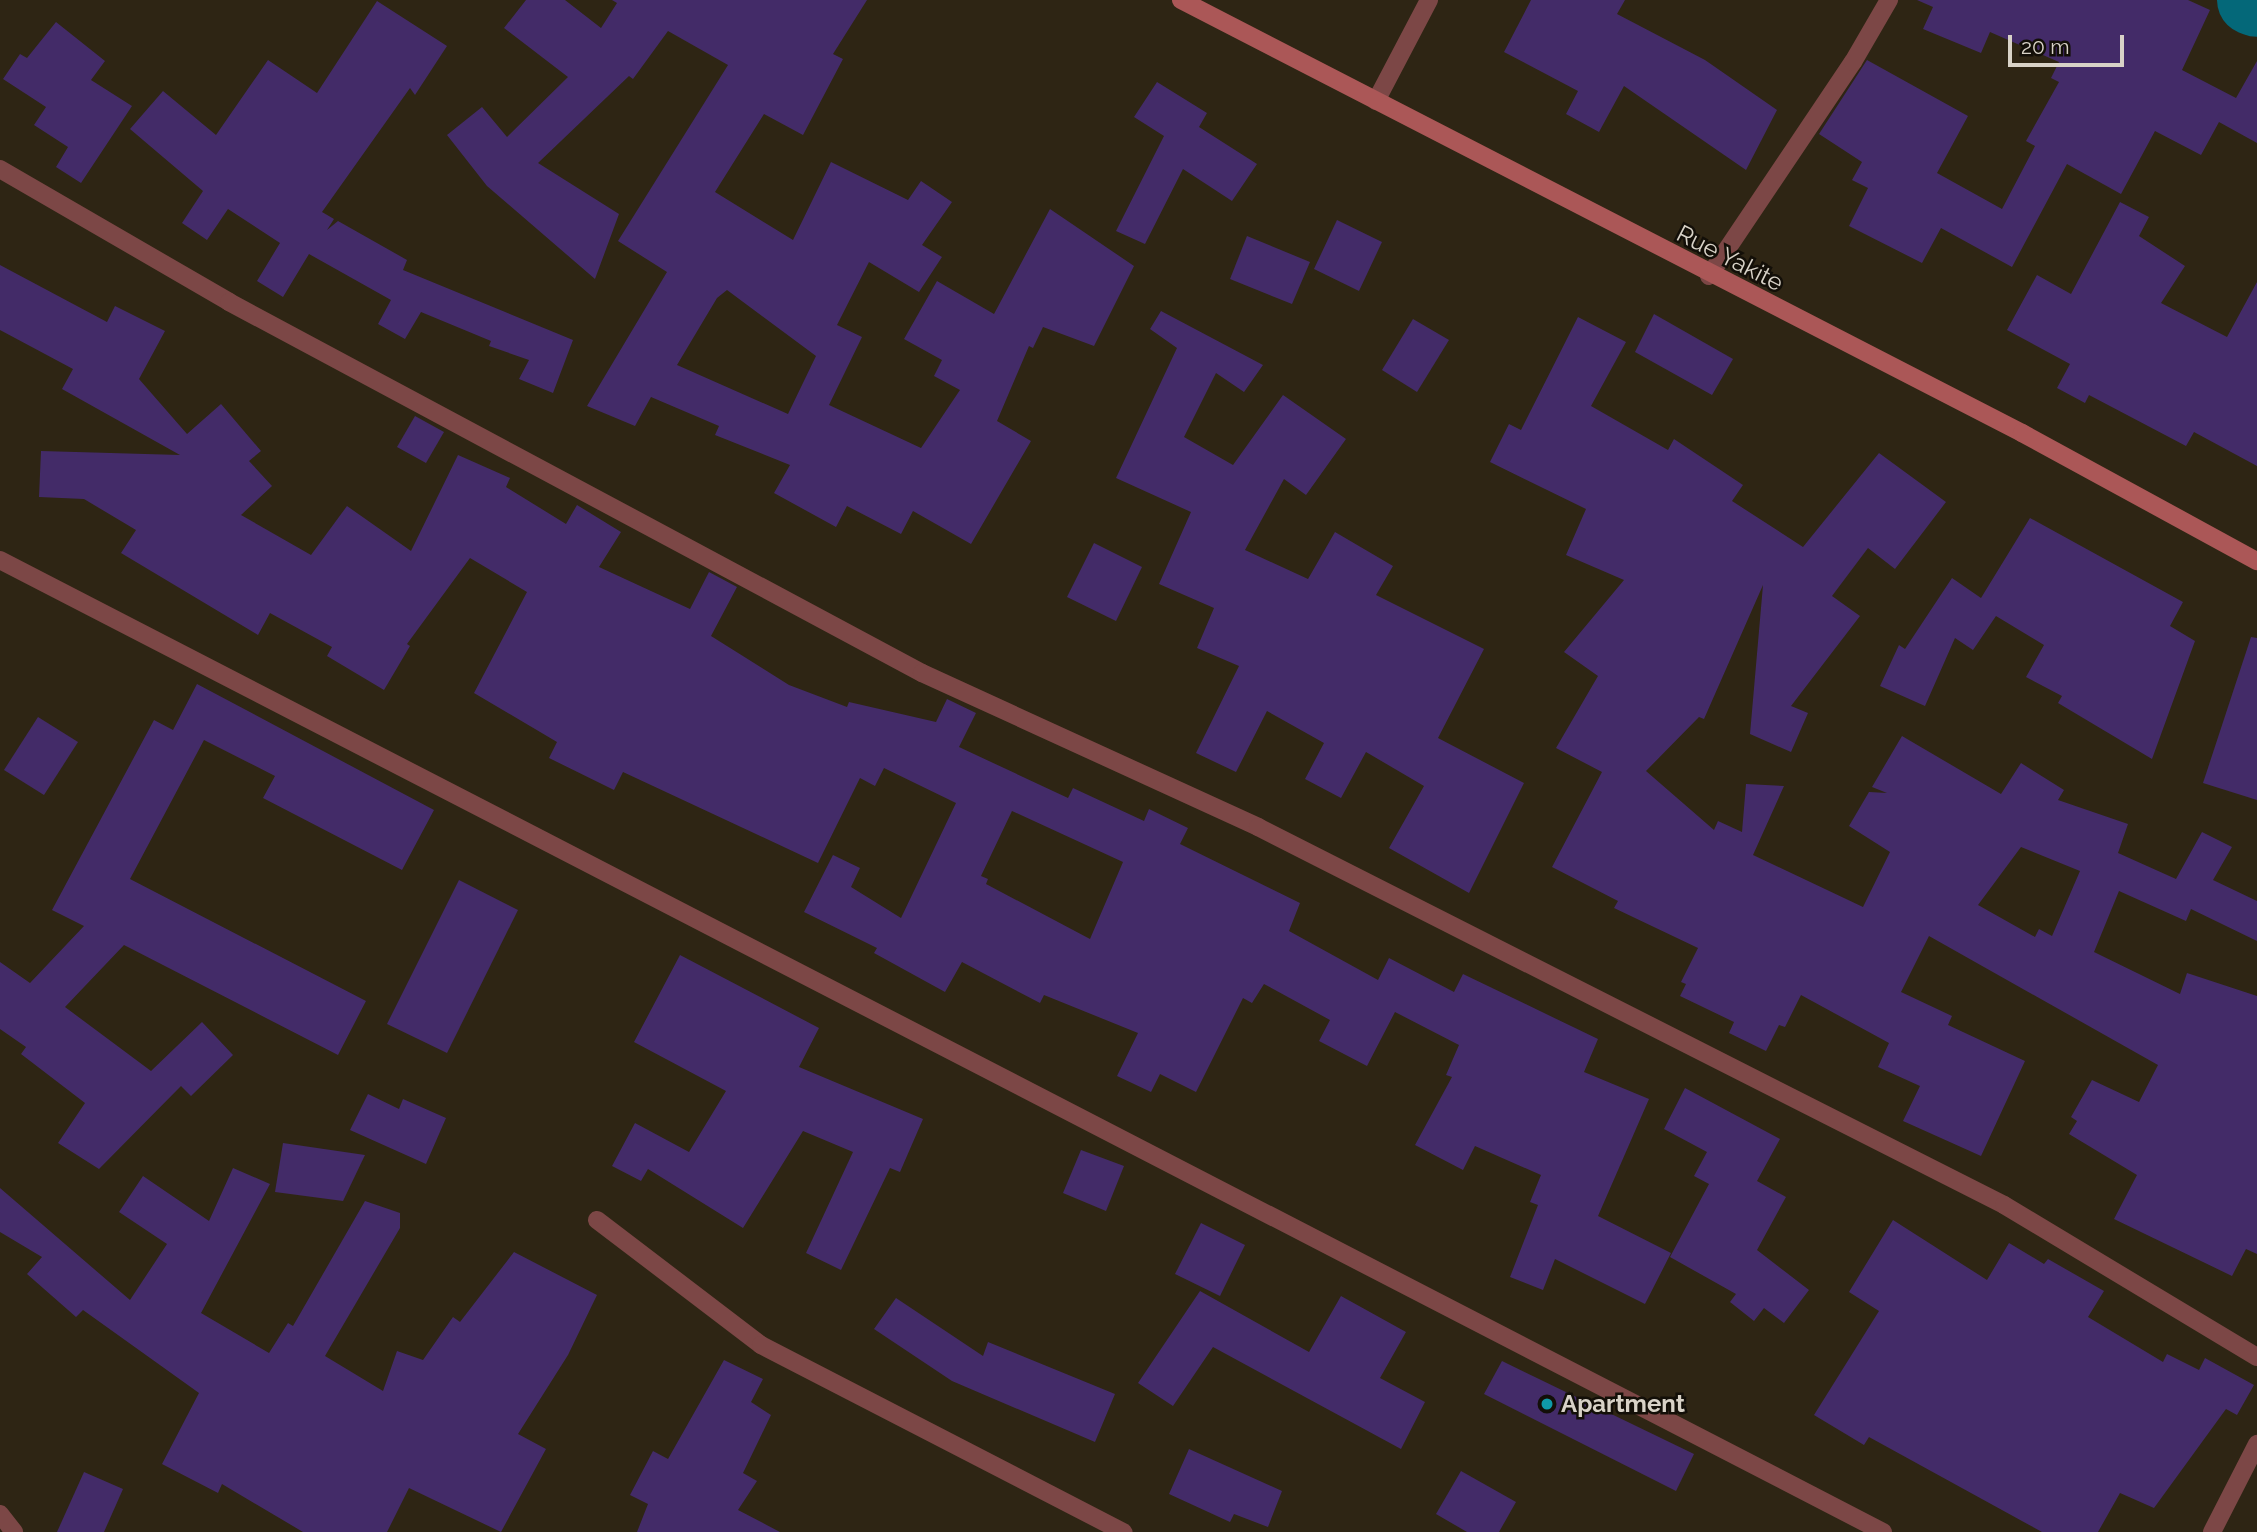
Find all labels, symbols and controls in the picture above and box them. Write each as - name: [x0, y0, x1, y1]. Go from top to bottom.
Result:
- scale bar: [2012, 21, 2128, 65]
- text: 20 m: [2021, 34, 2069, 59]
- street label: Rue Yakite: [1672, 219, 1788, 297]
- place label: Apartment: [1561, 1390, 1685, 1418]
- marker: Apartment: [1539, 1396, 1555, 1412]

